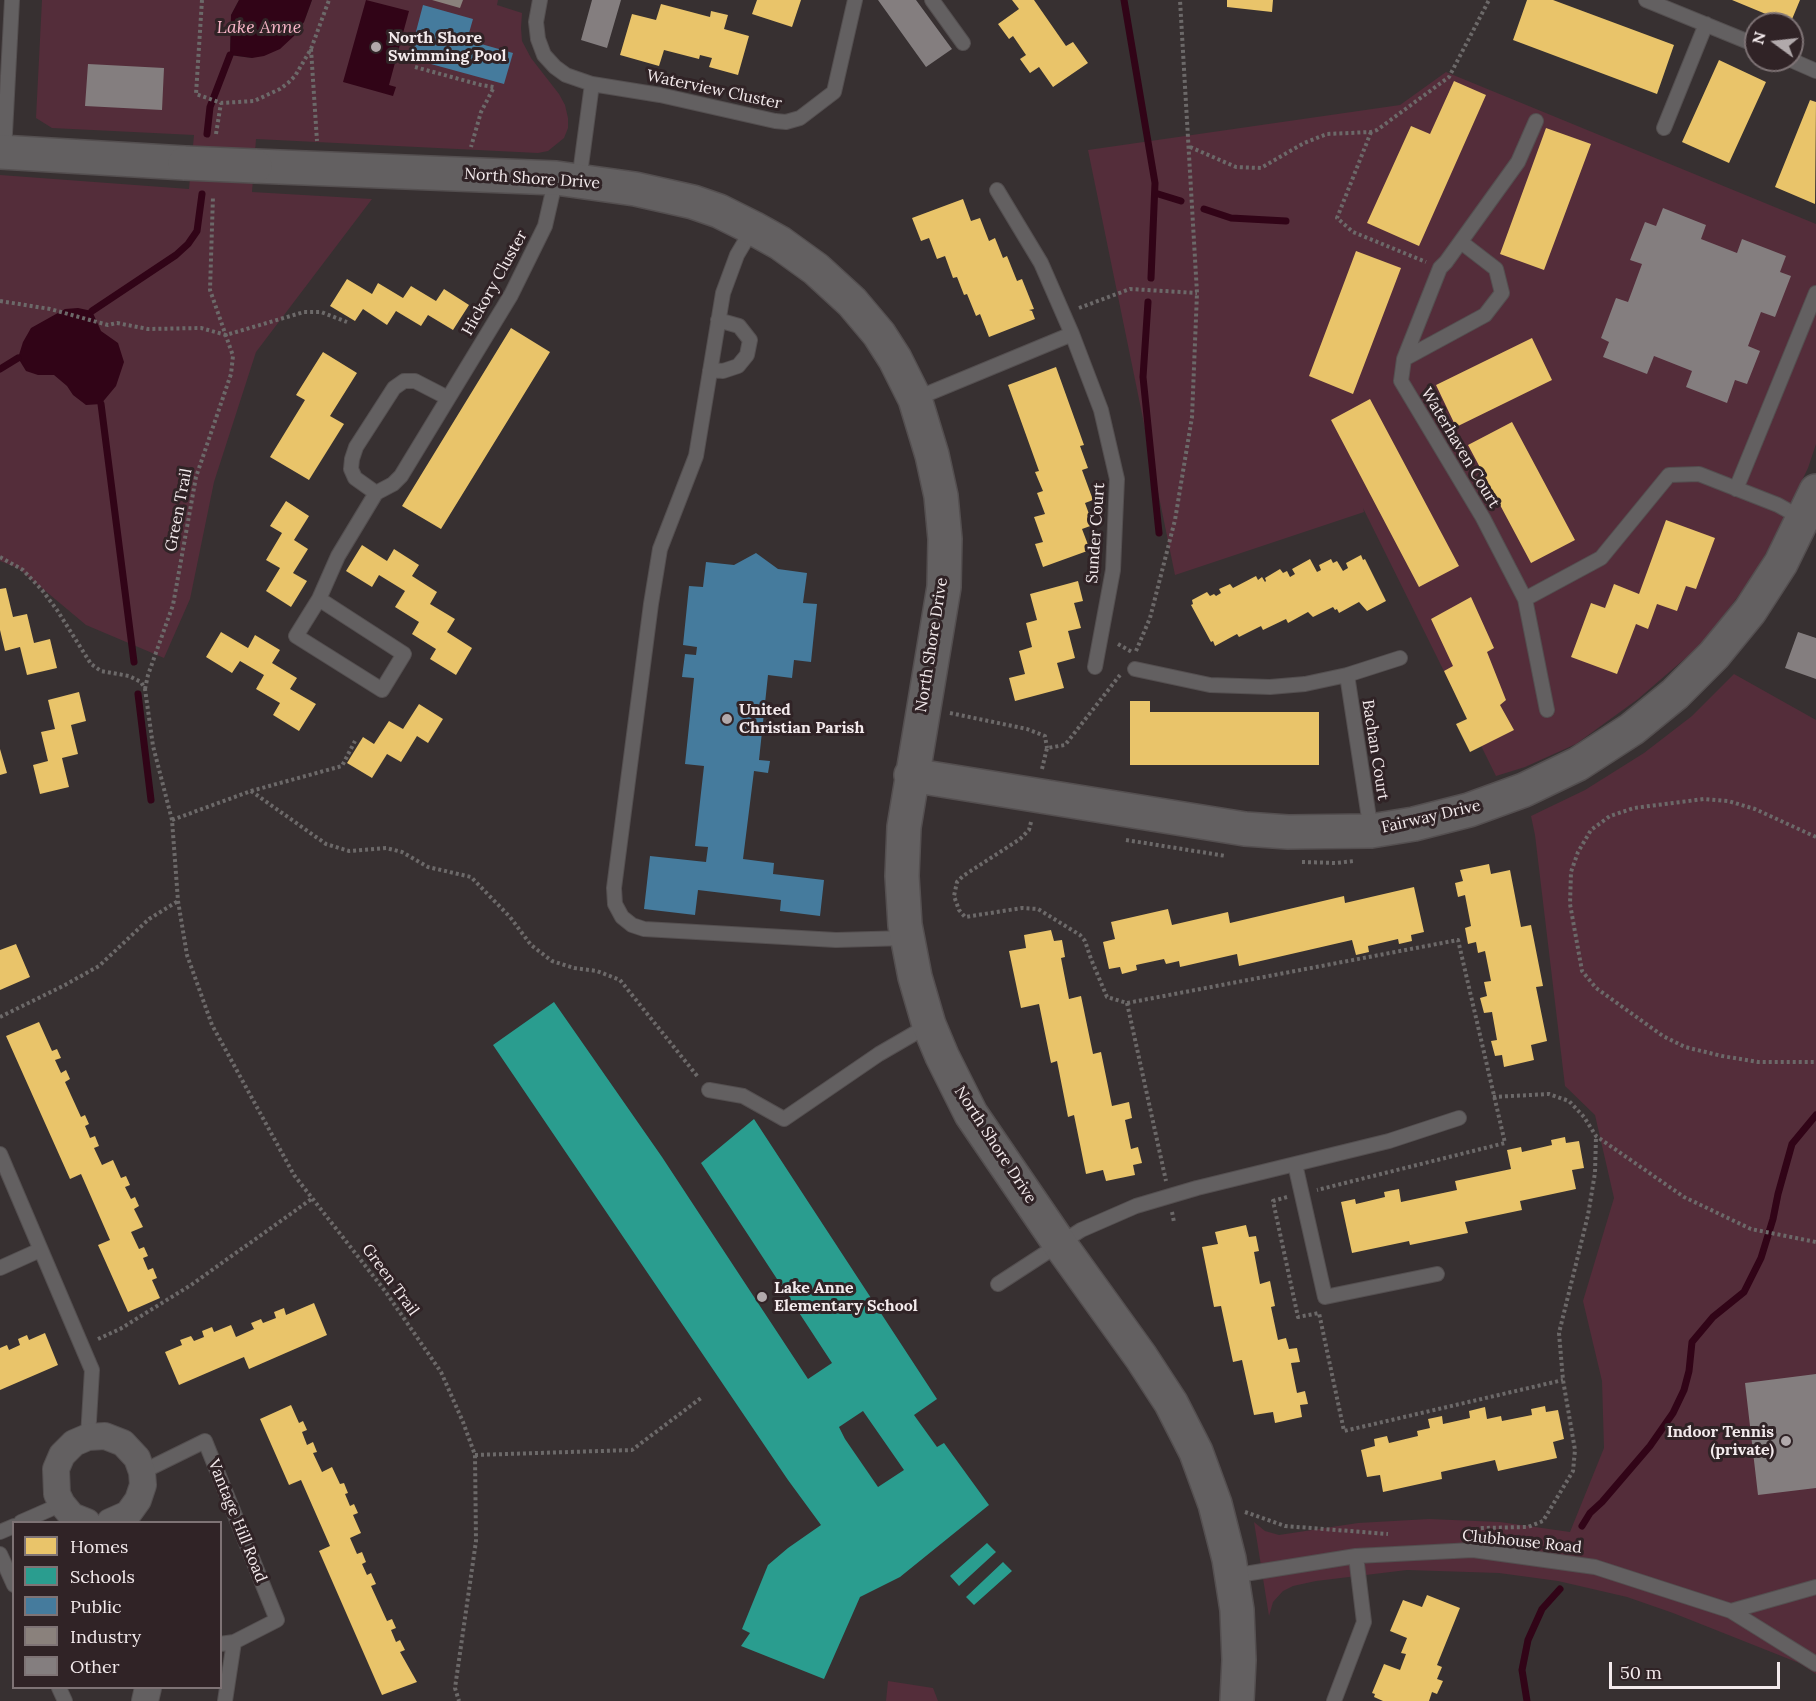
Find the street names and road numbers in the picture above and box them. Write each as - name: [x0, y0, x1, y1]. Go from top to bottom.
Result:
- street label: Waterview Cluster: [645, 66, 783, 114]
- street label: North Shore Drive: [463, 165, 601, 193]
- street label: Hickory Cluster: [458, 227, 532, 339]
- street label: Waterhaven Court: [1417, 384, 1503, 512]
- street label: Green Trail: [162, 467, 196, 553]
- street label: Sunder Court: [1083, 482, 1109, 584]
- street label: North Shore Drive: [912, 576, 952, 714]
- street label: Bachan Court: [1358, 698, 1392, 802]
- street label: Fairway Drive: [1379, 796, 1483, 838]
- street label: North Shore Drive: [950, 1083, 1040, 1207]
- street label: Green Trail: [358, 1240, 422, 1320]
- street label: Vantage Hill Road: [204, 1457, 270, 1585]
- street label: Clubhouse Road: [1461, 1526, 1583, 1558]

